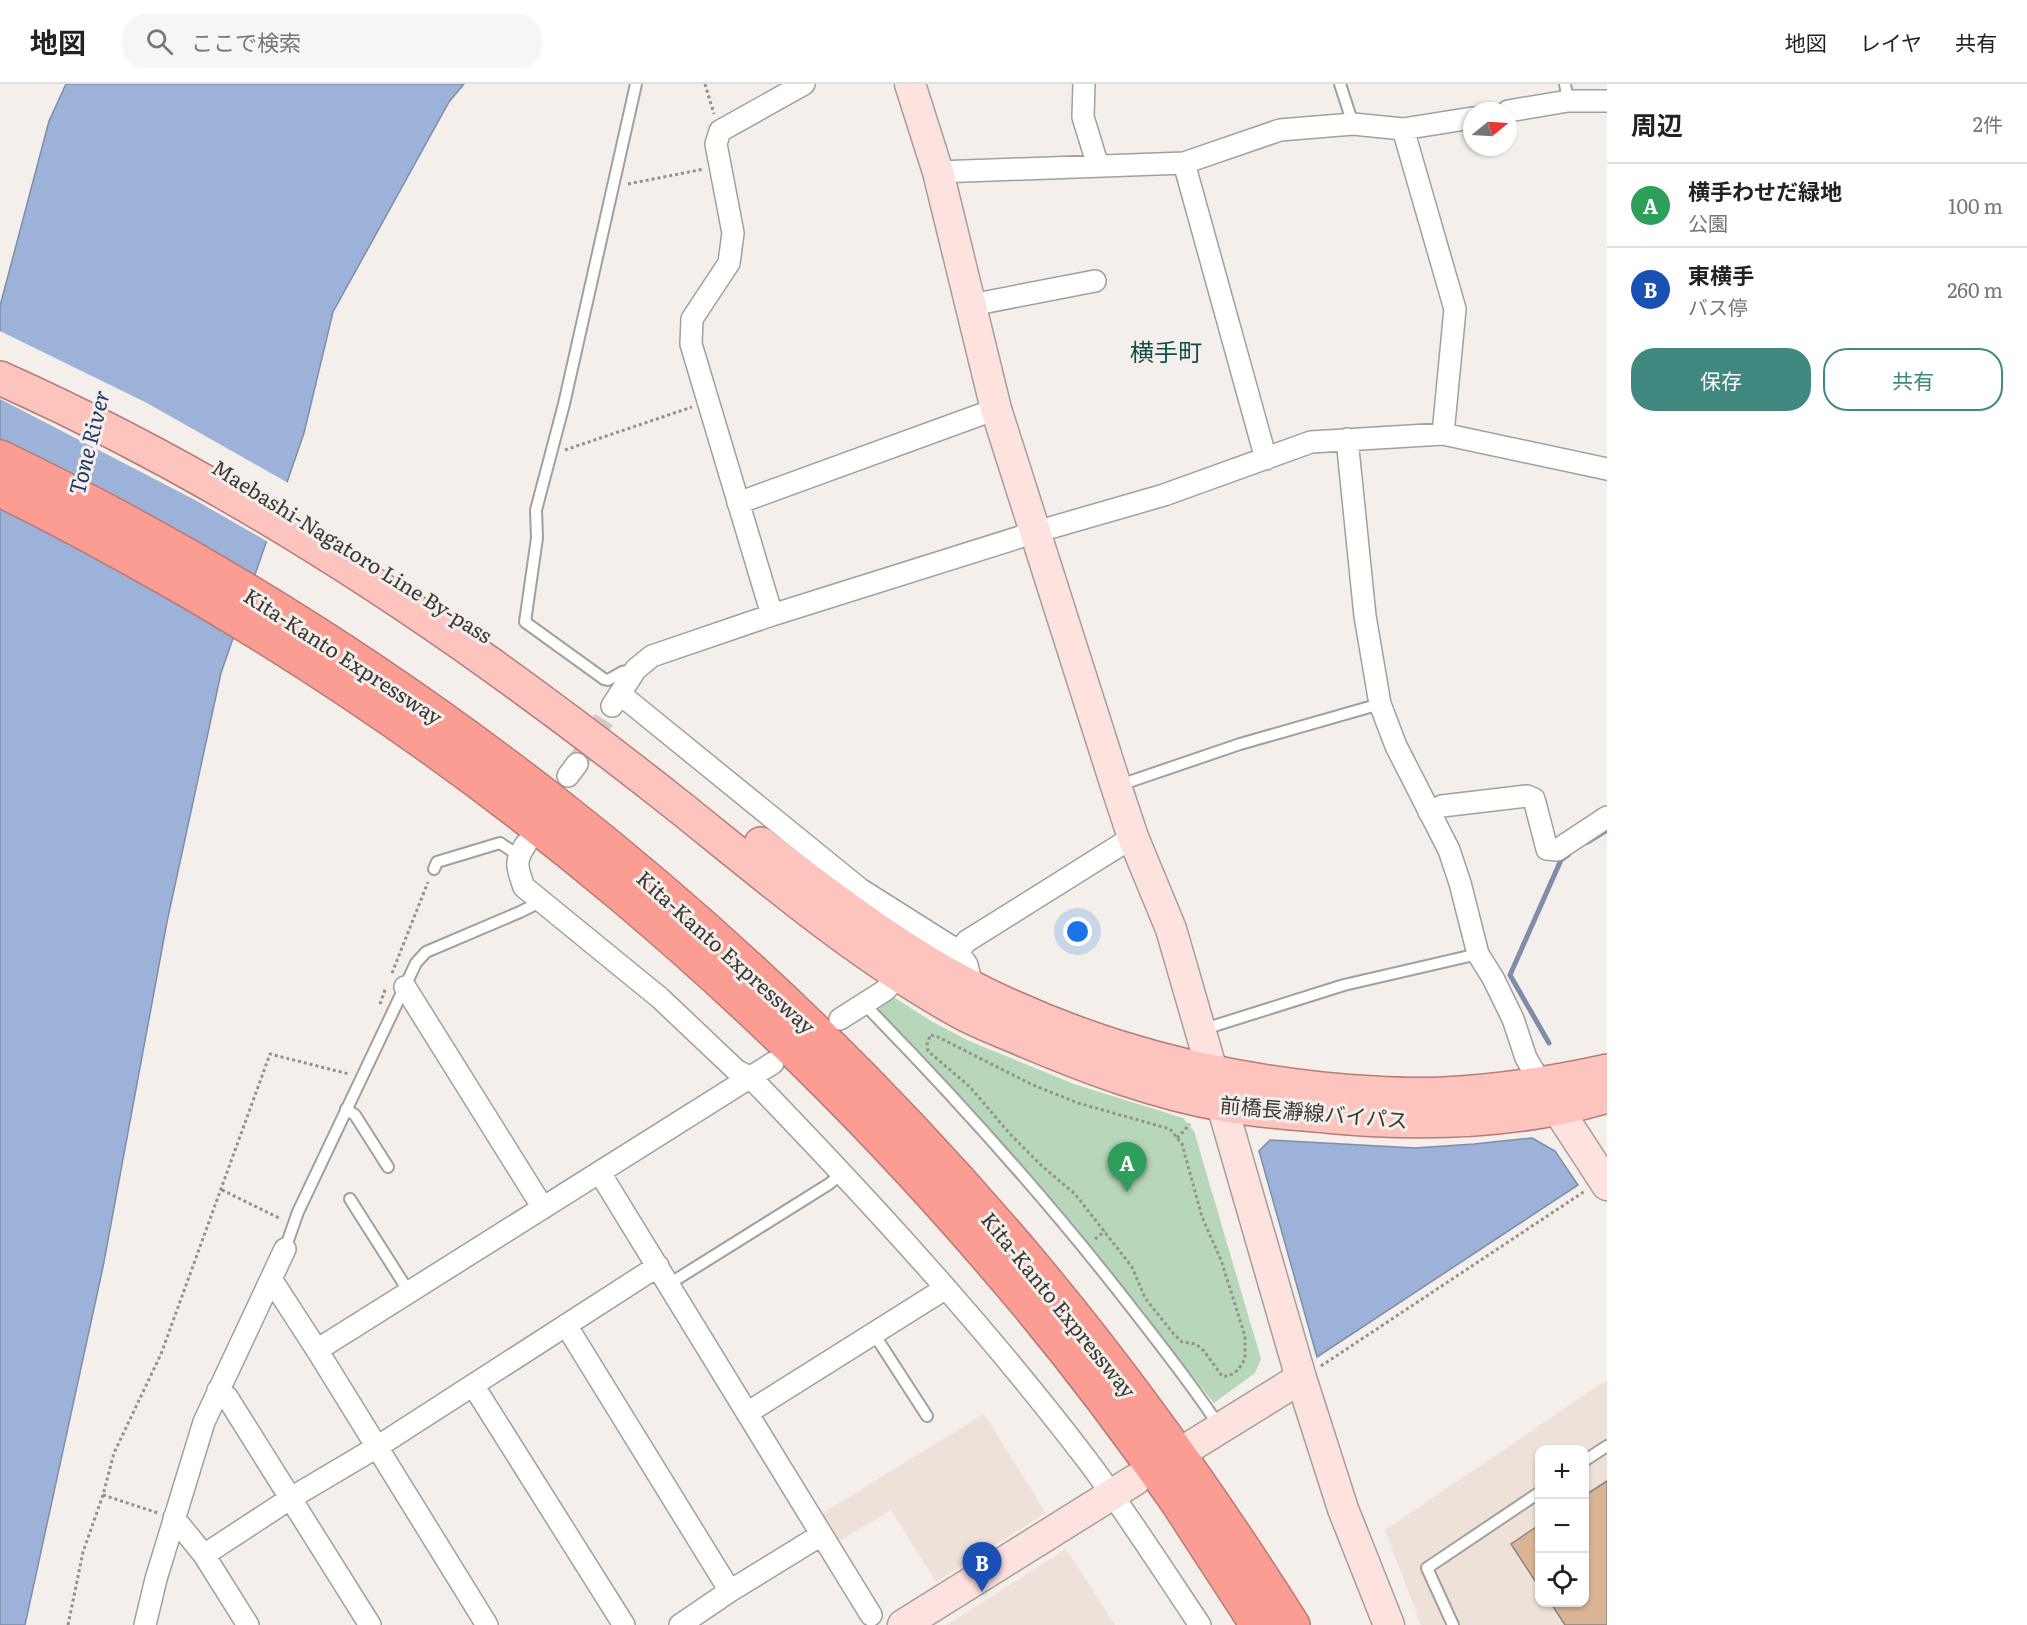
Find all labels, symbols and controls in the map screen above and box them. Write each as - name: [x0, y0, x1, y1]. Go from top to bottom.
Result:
- search box: [122, 14, 542, 68]
- text: 地図: [30, 20, 86, 62]
- icon: search: [143, 25, 176, 58]
- text: ここで検索: [191, 25, 301, 58]
- text: 地図: [1785, 26, 1827, 57]
- text: レイヤ: [1860, 26, 1922, 57]
- text: 共有: [1955, 26, 1997, 57]
- north arrow: [1463, 102, 1517, 156]
- text: 周辺: [1631, 104, 1683, 143]
- text: 2件: [1973, 108, 2003, 138]
- text: 横手わせだ緑地: [1688, 174, 1842, 207]
- text: A: [1643, 190, 1658, 220]
- text: 100 m: [1948, 190, 2003, 220]
- text: 公園: [1688, 207, 1728, 237]
- text: 東横手: [1688, 258, 1754, 291]
- text: B: [1644, 274, 1657, 304]
- text: 260 m: [1947, 274, 2003, 304]
- text: バス停: [1688, 291, 1748, 321]
- district label: 横手町: [1130, 333, 1202, 368]
- button: 保存: [1631, 348, 1811, 411]
- button: 共有: [1823, 348, 2003, 411]
- water label: Tone River: [59, 386, 117, 498]
- street label: Maebashi-Nagatoro Line By-pass: [207, 451, 499, 649]
- street label: Kita-Kanto Expressway: [238, 579, 450, 732]
- street label: Kita-Kanto Expressway: [631, 862, 824, 1041]
- your location: [1063, 917, 1092, 946]
- street label: 前橋長瀞線バイパス: [1219, 1087, 1409, 1135]
- pin: A: [1108, 1142, 1146, 1192]
- street label: Kita-Kanto Expressway: [975, 1204, 1145, 1404]
- map controls: [1535, 1445, 1589, 1607]
- button: +: [1535, 1445, 1589, 1499]
- button: −: [1535, 1499, 1589, 1553]
- pin: B: [962, 1542, 1002, 1592]
- button: locate: [1535, 1553, 1589, 1607]

